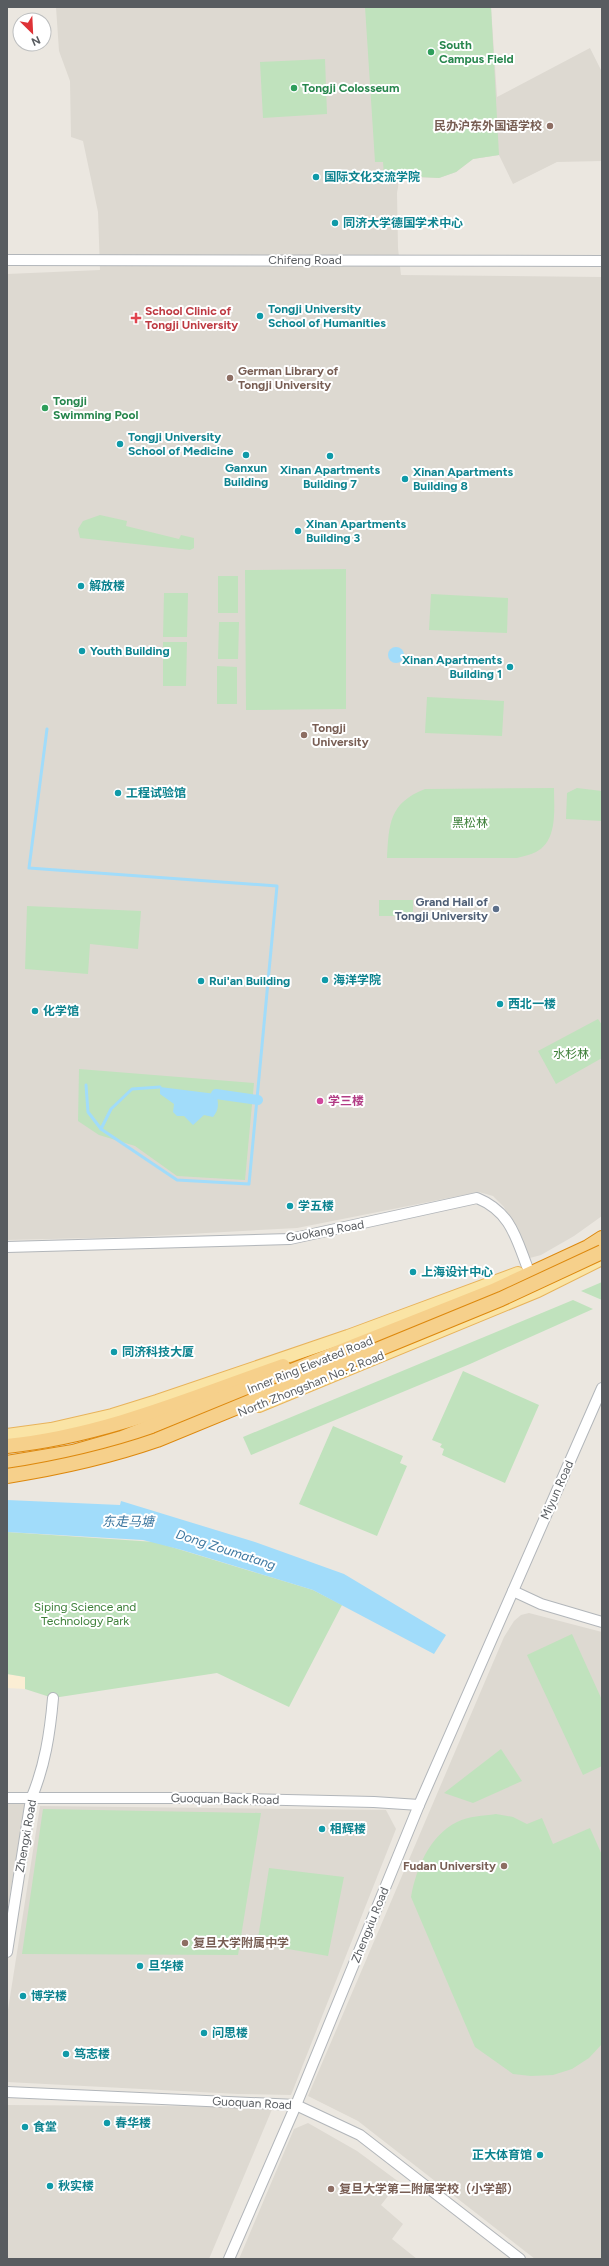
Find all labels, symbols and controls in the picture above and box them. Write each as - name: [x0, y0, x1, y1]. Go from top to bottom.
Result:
- north arrow: [12, 12, 52, 52]
- text: N: [29, 33, 42, 48]
- place label: South Campus Field: [439, 38, 514, 66]
- marker: South Campus Field: [426, 47, 436, 57]
- place label: Tongji Colosseum: [302, 81, 399, 95]
- marker: Tongji Colosseum: [289, 83, 299, 93]
- place label: 民办沪东外国语学校: [434, 119, 542, 133]
- marker: 民办沪东外国语学校: [545, 121, 555, 131]
- place label: 国际文化交流学院: [324, 170, 420, 184]
- marker: 国际文化交流学院: [311, 172, 321, 182]
- place label: 同济大学德国学术中心: [343, 216, 463, 230]
- marker: 同济大学德国学术中心: [330, 218, 340, 228]
- street label: Chifeng Road: [268, 253, 342, 267]
- place label: Tongji University School of Humanities: [268, 302, 386, 330]
- place label: School Clinic of Tongji University: [145, 304, 238, 332]
- marker: Tongji University School of Humanities: [255, 311, 265, 321]
- marker: School Clinic of Tongji University: [130, 312, 142, 324]
- place label: German Library of Tongji University: [238, 364, 339, 392]
- marker: German Library of Tongji University: [225, 373, 235, 383]
- place label: Tongji Swimming Pool: [53, 394, 138, 422]
- marker: Tongji Swimming Pool: [40, 403, 50, 413]
- place label: Tongji University School of Medicine: [128, 430, 234, 458]
- marker: Tongji University School of Medicine: [115, 439, 125, 449]
- marker: Ganxun Building: [241, 450, 251, 460]
- marker: Xinan Apartments Building 7: [325, 451, 335, 461]
- place label: Ganxun Building: [224, 461, 268, 489]
- place label: Xinan Apartments Building 7: [280, 463, 380, 491]
- place label: Xinan Apartments Building 8: [413, 465, 513, 493]
- marker: Xinan Apartments Building 8: [400, 474, 410, 484]
- place label: Xinan Apartments Building 3: [306, 517, 406, 545]
- marker: Xinan Apartments Building 3: [293, 526, 303, 536]
- place label: 解放楼: [89, 579, 125, 593]
- marker: 解放楼: [76, 581, 86, 591]
- place label: Youth Building: [90, 644, 170, 658]
- marker: Youth Building: [77, 646, 87, 656]
- place label: Xinan Apartments Building 1: [402, 653, 502, 681]
- marker: Xinan Apartments Building 1: [505, 662, 515, 672]
- place label: Tongji University: [312, 721, 369, 749]
- marker: Tongji University: [299, 730, 309, 740]
- place label: 工程试验馆: [126, 786, 186, 800]
- marker: 工程试验馆: [113, 788, 123, 798]
- park label: 黑松林: [452, 816, 488, 830]
- place label: Grand Hall of Tongji University: [395, 895, 488, 923]
- marker: Grand Hall of Tongji University: [491, 904, 501, 914]
- place label: 海洋学院: [333, 973, 381, 987]
- place label: Rui'an Building: [209, 974, 290, 988]
- marker: 海洋学院: [320, 975, 330, 985]
- marker: Rui'an Building: [196, 976, 206, 986]
- place label: 西北一楼: [508, 997, 556, 1011]
- marker: 西北一楼: [495, 999, 505, 1009]
- place label: 化学馆: [43, 1004, 79, 1018]
- marker: 化学馆: [30, 1006, 40, 1016]
- park label: 水杉林: [553, 1047, 589, 1061]
- place label: 学三楼: [328, 1094, 364, 1108]
- marker: 学三楼: [315, 1096, 325, 1106]
- place label: 学五楼: [298, 1199, 334, 1213]
- marker: 学五楼: [285, 1201, 295, 1211]
- street label: Guokang Road: [285, 1217, 365, 1245]
- place label: 上海设计中心: [421, 1265, 493, 1279]
- marker: 上海设计中心: [408, 1267, 418, 1277]
- street label: Inner Ring Elevated Road: [245, 1333, 375, 1397]
- place label: 同济科技大厦: [122, 1345, 194, 1359]
- marker: 同济科技大厦: [109, 1347, 119, 1357]
- street label: North Zhongshan No. 2 Road: [236, 1348, 386, 1420]
- street label: Miyun Road: [538, 1458, 576, 1522]
- water label: 东走马塘: [102, 1514, 156, 1529]
- water label: Dong Zoumatang: [174, 1526, 278, 1573]
- park label: Siping Science and Technology Park: [34, 1600, 136, 1628]
- street label: Guoquan Back Road: [171, 1791, 279, 1807]
- street label: Zhengxi Road: [13, 1798, 39, 1874]
- place label: 相辉楼: [330, 1822, 366, 1836]
- marker: 相辉楼: [317, 1824, 327, 1834]
- place label: Fudan University: [403, 1859, 496, 1873]
- marker: Fudan University: [499, 1861, 509, 1871]
- street label: Zhengxiu Road: [348, 1885, 392, 1965]
- place label: 复旦大学附属中学: [193, 1936, 289, 1950]
- marker: 复旦大学附属中学: [180, 1938, 190, 1948]
- place label: 旦华楼: [148, 1959, 184, 1973]
- marker: 旦华楼: [135, 1961, 145, 1971]
- place label: 博学楼: [31, 1989, 67, 2003]
- marker: 博学楼: [18, 1991, 28, 2001]
- place label: 问思楼: [212, 2026, 248, 2040]
- marker: 问思楼: [199, 2028, 209, 2038]
- place label: 笃志楼: [74, 2047, 110, 2061]
- marker: 笃志楼: [61, 2049, 71, 2059]
- street label: Guoquan Road: [212, 2094, 292, 2112]
- place label: 春华楼: [115, 2116, 151, 2130]
- marker: 春华楼: [102, 2118, 112, 2128]
- place label: 食堂: [33, 2120, 57, 2134]
- marker: 食堂: [20, 2122, 30, 2132]
- place label: 正大体育馆: [472, 2148, 532, 2162]
- marker: 正大体育馆: [535, 2150, 545, 2160]
- place label: 秋实楼: [58, 2179, 94, 2193]
- marker: 秋实楼: [45, 2181, 55, 2191]
- place label: 复旦大学第二附属学校（小学部）: [339, 2182, 519, 2196]
- marker: 复旦大学第二附属学校（小学部）: [326, 2184, 336, 2194]

